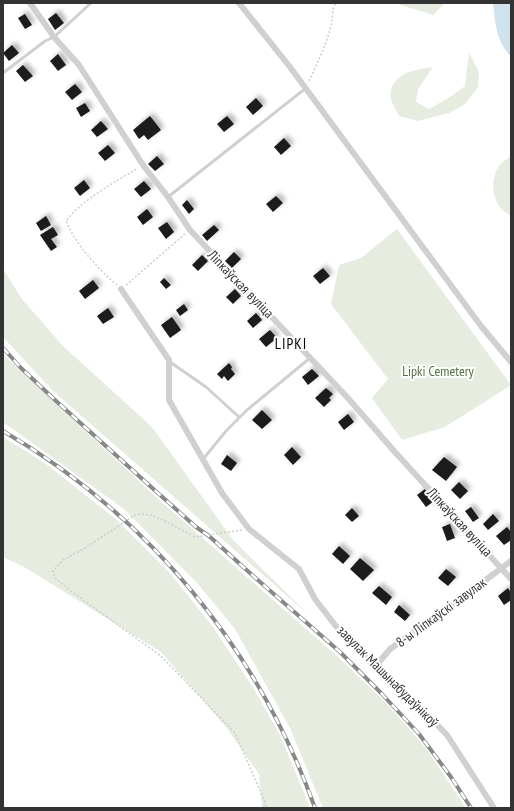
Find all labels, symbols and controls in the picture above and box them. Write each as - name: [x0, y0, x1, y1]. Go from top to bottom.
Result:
- street label: Ліпкаўская вуліца: [203, 245, 278, 322]
- district label: LIPKI: [275, 334, 307, 353]
- park label: Lipki Cemetery: [402, 362, 475, 380]
- street label: Ліпкаўская вуліца: [423, 483, 497, 560]
- street label: 8-ы Ліпкаўскі завулак: [392, 573, 490, 651]
- street label: завулак Машынабудаўнікоў: [333, 621, 443, 731]

